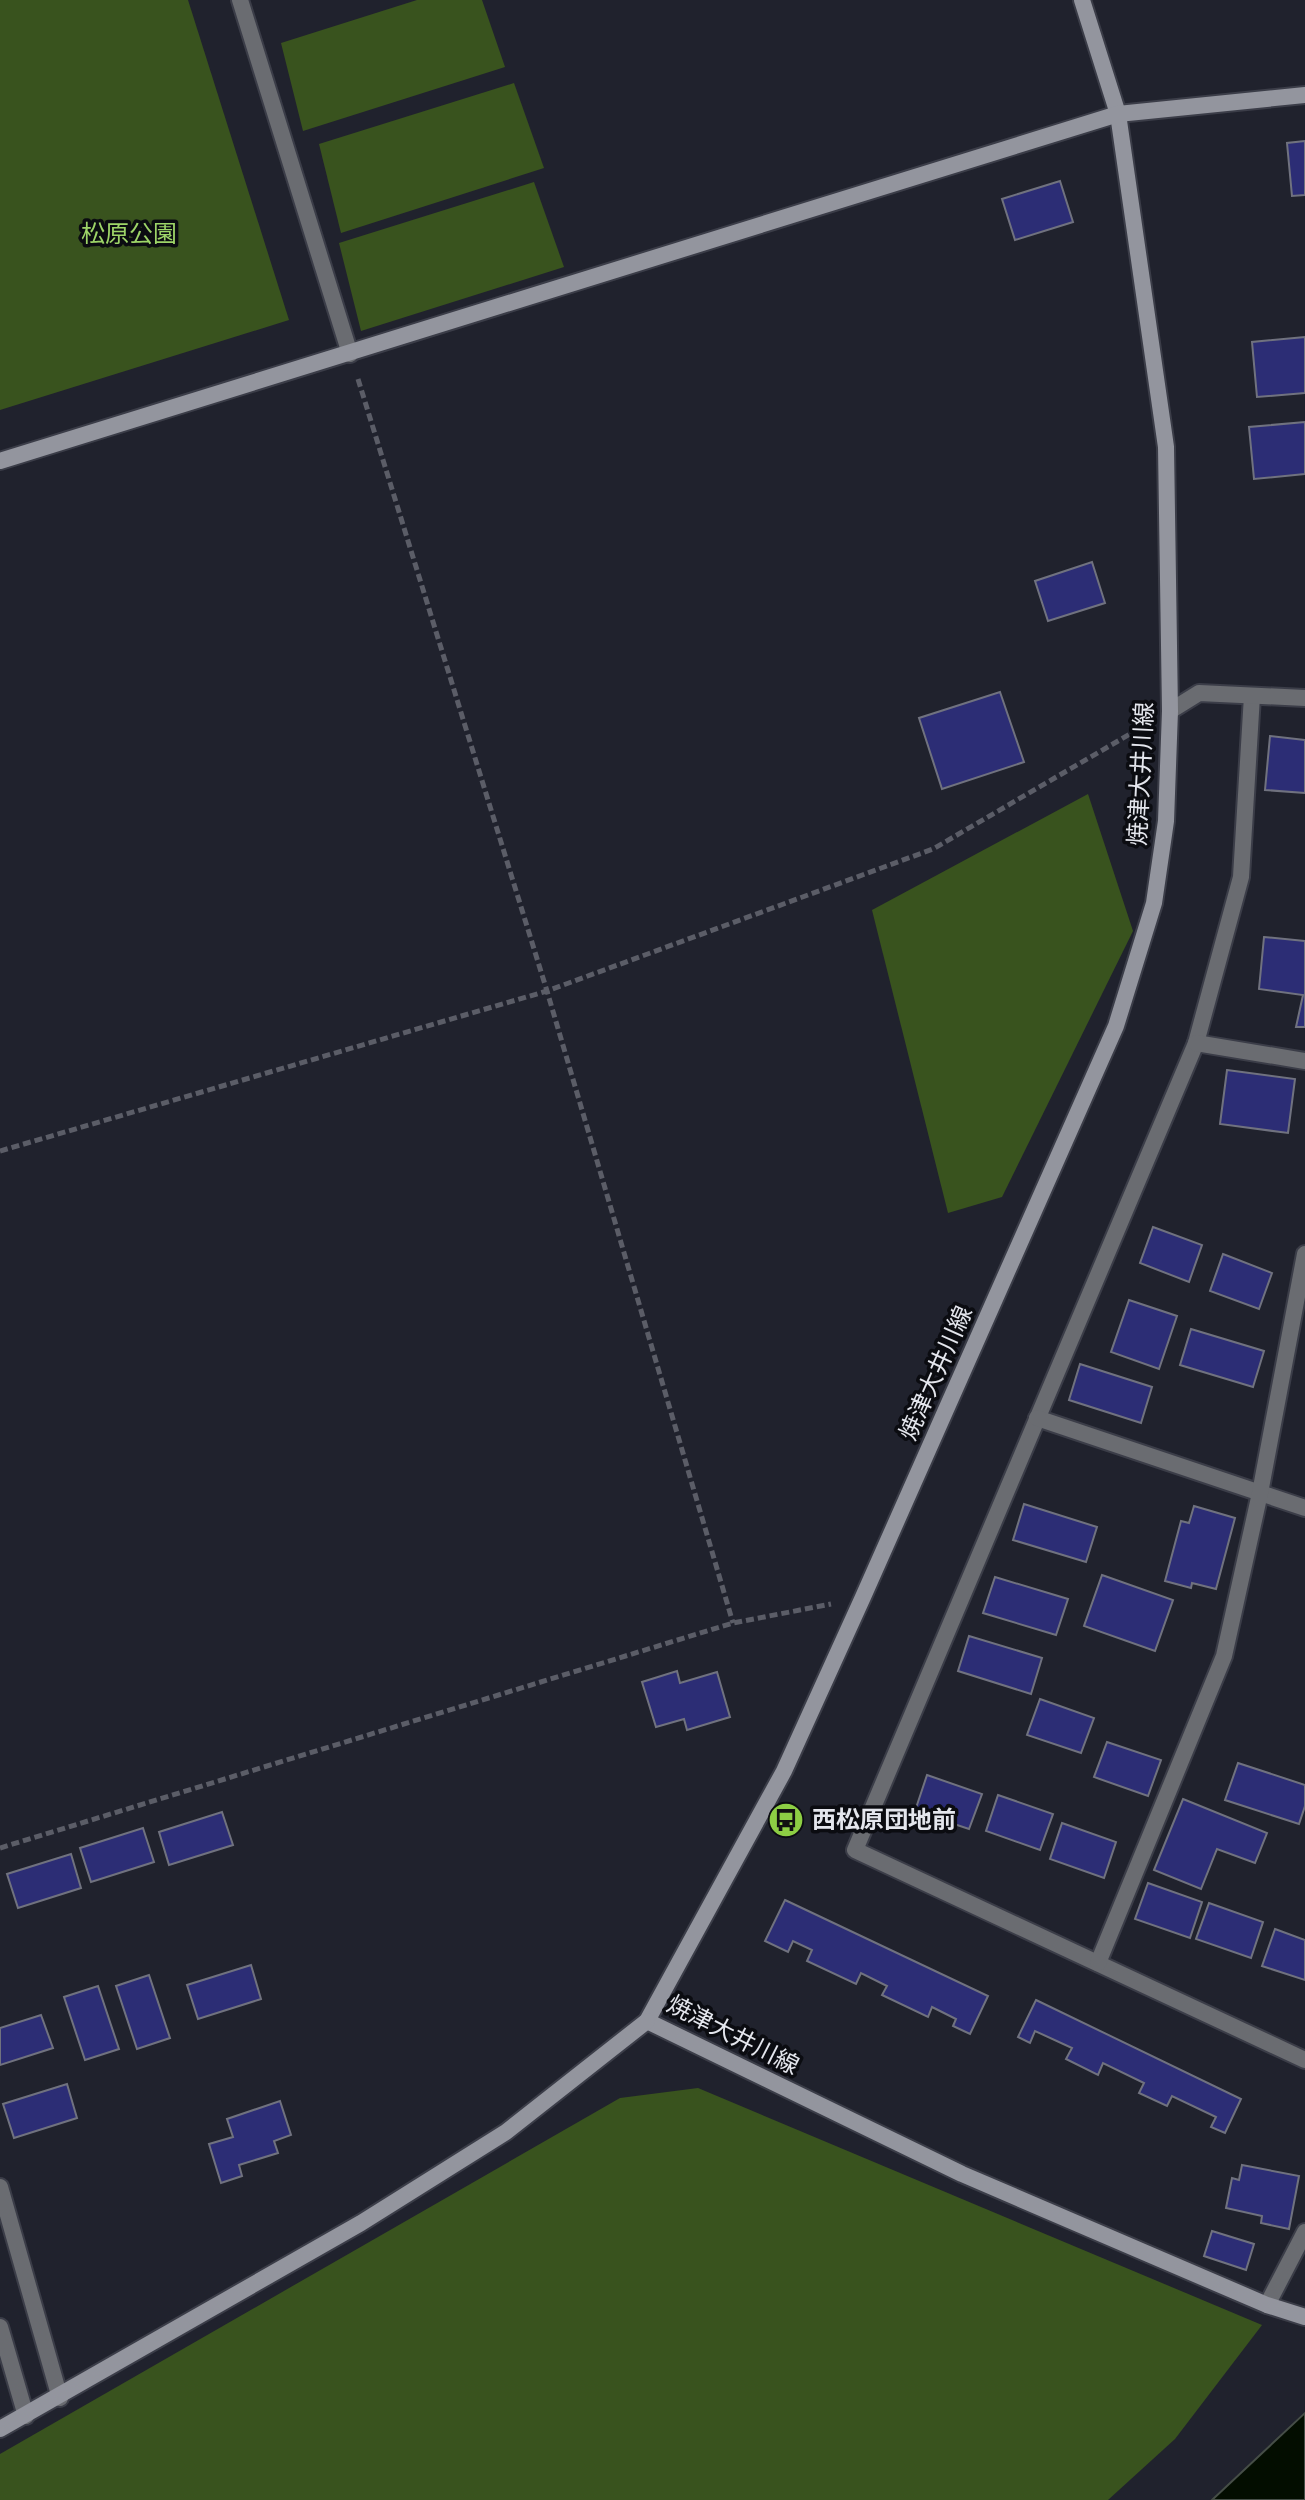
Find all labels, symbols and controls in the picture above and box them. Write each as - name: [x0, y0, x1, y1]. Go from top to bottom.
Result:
- park label: 松原公園: [81, 220, 177, 248]
- street label: 焼津大井川線: [1123, 701, 1159, 847]
- street label: 焼津大井川線: [894, 1302, 978, 1444]
- bus stop icon: 西松原団地前: [767, 1801, 805, 1839]
- place label: 西松原団地前: [812, 1806, 956, 1834]
- street label: 焼津大井川線: [662, 1990, 804, 2080]

